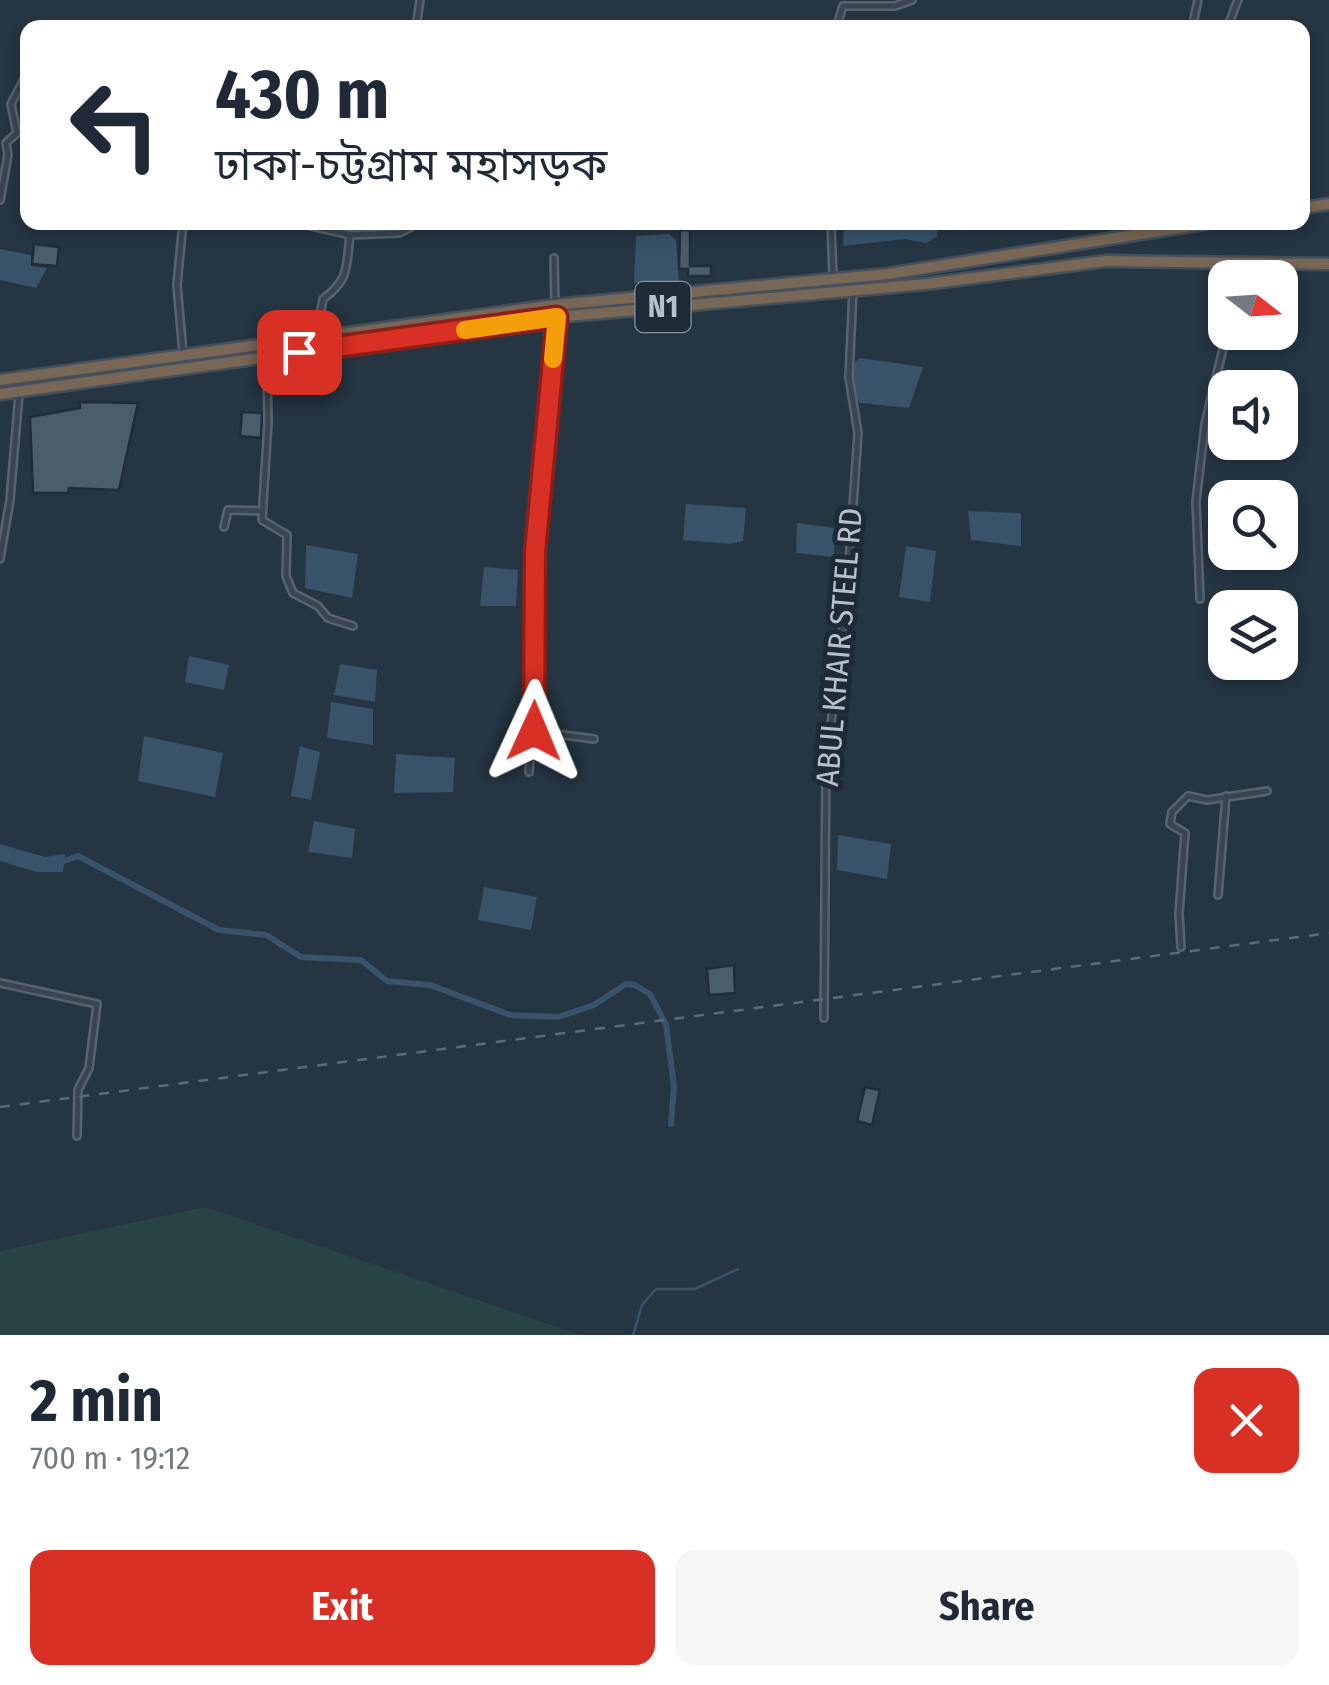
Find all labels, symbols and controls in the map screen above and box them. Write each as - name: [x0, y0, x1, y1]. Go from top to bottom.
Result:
- text: 430 m: [215, 53, 390, 137]
- icon: left: [50, 60, 180, 190]
- text: ঢাকা-চট্টগ্রাম মহাসড়ক: [215, 138, 607, 192]
- north arrow: [1208, 260, 1298, 350]
- map controls: [1208, 260, 1298, 680]
- road number: N1: [636, 282, 690, 332]
- pin: [257, 310, 342, 395]
- icon: arrive: [272, 325, 327, 380]
- button: sound: [1208, 370, 1298, 460]
- button: search: [1208, 480, 1298, 570]
- street label: ABUL KHAIR STEEL RD: [808, 506, 870, 788]
- button: layers: [1208, 590, 1298, 680]
- position arrow: [482, 679, 586, 783]
- text: 2 min: [30, 1365, 163, 1437]
- button: close: [1194, 1368, 1299, 1473]
- text: 700 m · 19:12: [30, 1439, 190, 1477]
- button: Exit: [30, 1550, 655, 1665]
- button: Share: [675, 1550, 1299, 1665]

